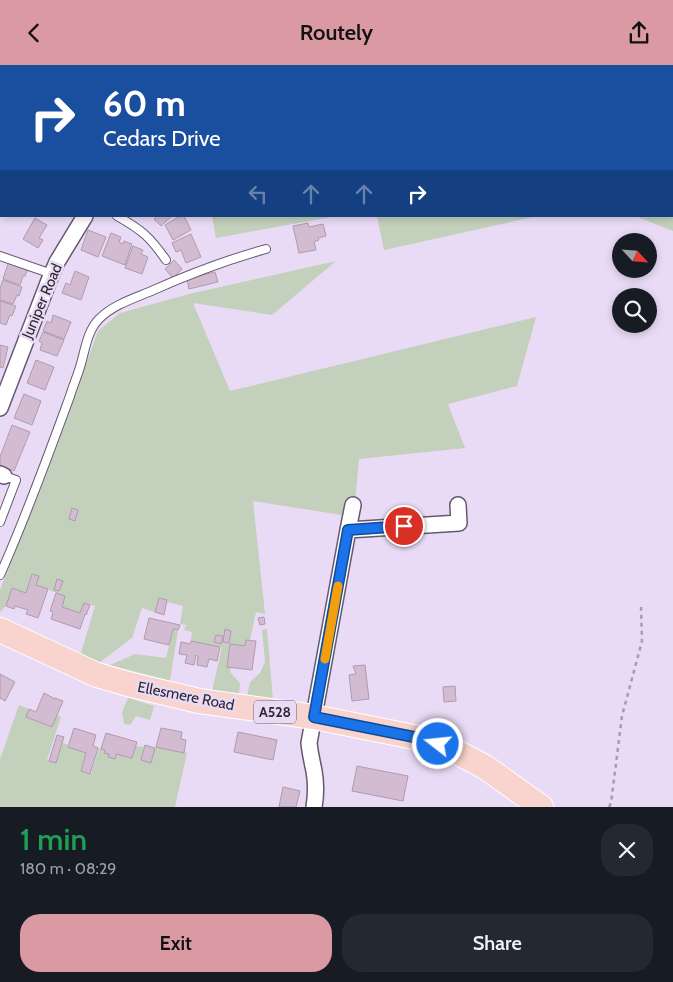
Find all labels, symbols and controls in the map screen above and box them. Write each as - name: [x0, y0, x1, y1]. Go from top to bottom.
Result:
- icon: back: [20, 19, 48, 47]
- text: Routely: [300, 19, 373, 46]
- icon: share: [625, 19, 653, 47]
- text: 60 m: [103, 82, 186, 125]
- icon: right: [20, 85, 85, 150]
- text: Cedars Drive: [103, 125, 221, 152]
- icon: left: [244, 180, 272, 208]
- icon: ahead: [297, 180, 325, 208]
- icon: ahead: [350, 180, 378, 208]
- icon: right: [403, 180, 431, 208]
- north arrow: [612, 233, 658, 277]
- map controls: [612, 233, 657, 333]
- street label: Juniper Road: [18, 261, 66, 342]
- button: search: [612, 288, 657, 333]
- pin: [383, 505, 425, 547]
- icon: arrive: [390, 512, 418, 540]
- street label: Ellesmere Road: [136, 678, 236, 714]
- road number: A528: [254, 701, 296, 724]
- position arrow: [411, 717, 463, 769]
- text: 1 min: [20, 821, 87, 858]
- button: close: [601, 824, 653, 876]
- text: 180 m · 08:29: [20, 859, 116, 878]
- button: Exit: [20, 914, 332, 972]
- button: Share: [342, 914, 653, 972]

